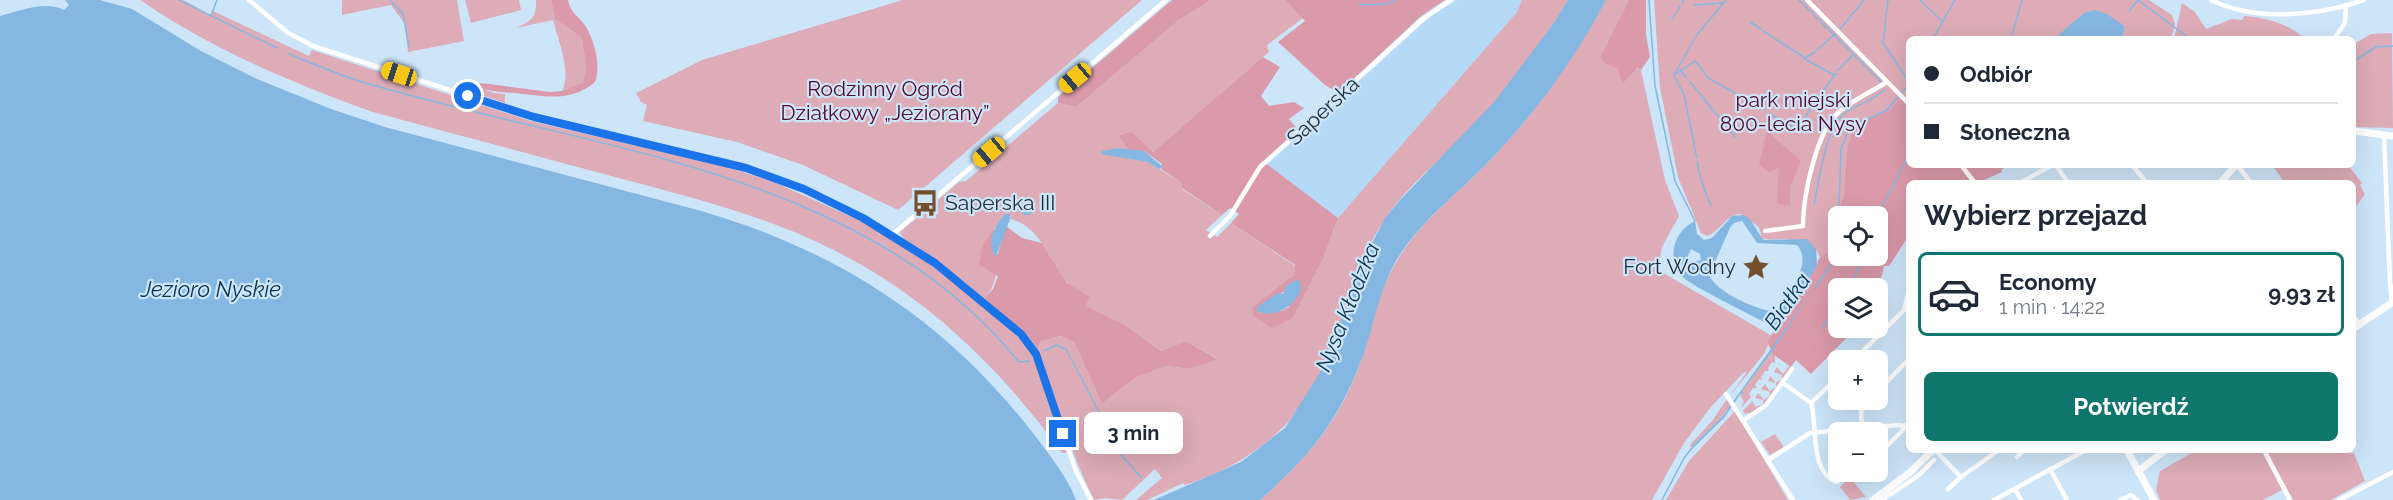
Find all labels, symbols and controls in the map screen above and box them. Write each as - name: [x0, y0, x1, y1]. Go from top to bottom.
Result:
- car: [379, 60, 419, 88]
- car: [1055, 60, 1095, 96]
- text: Odbiór: [1960, 61, 2032, 87]
- street label: Saperska: [1281, 71, 1364, 150]
- park label: Rodzinny Ogród Działkowy „Jeziorany”: [781, 76, 989, 125]
- route start: [454, 82, 481, 109]
- park label: park miejski 800-lecia Nysy: [1720, 87, 1866, 136]
- text: Słoneczna: [1960, 119, 2070, 145]
- car: [969, 134, 1009, 170]
- bus stop icon: Saperska III: [910, 188, 940, 218]
- place label: Saperska III: [945, 190, 1056, 215]
- text: Wybierz przejazd: [1924, 200, 2147, 231]
- map controls: [1828, 206, 1888, 482]
- button: locate: [1828, 206, 1888, 266]
- water label: Nysa Kłodzka: [1309, 239, 1385, 375]
- place icon: Fort Wodny: [1741, 252, 1771, 282]
- place label: Fort Wodny: [1623, 254, 1736, 279]
- icon: car: [1927, 267, 1981, 321]
- water label: Białka: [1758, 268, 1816, 334]
- text: Economy: [1999, 269, 2097, 295]
- water label: Jezioro Nyskie: [140, 276, 281, 302]
- button: layers: [1828, 278, 1888, 338]
- text: 9.93 zł: [2268, 281, 2335, 307]
- text: 1 min · 14:22: [1999, 295, 2105, 319]
- button: +: [1828, 350, 1888, 410]
- button: Potwierdź: [1924, 372, 2338, 441]
- callout: 3 min: [1084, 413, 1183, 455]
- route end: [1049, 420, 1076, 447]
- text: 3 min: [1108, 421, 1159, 445]
- button: −: [1828, 422, 1888, 482]

